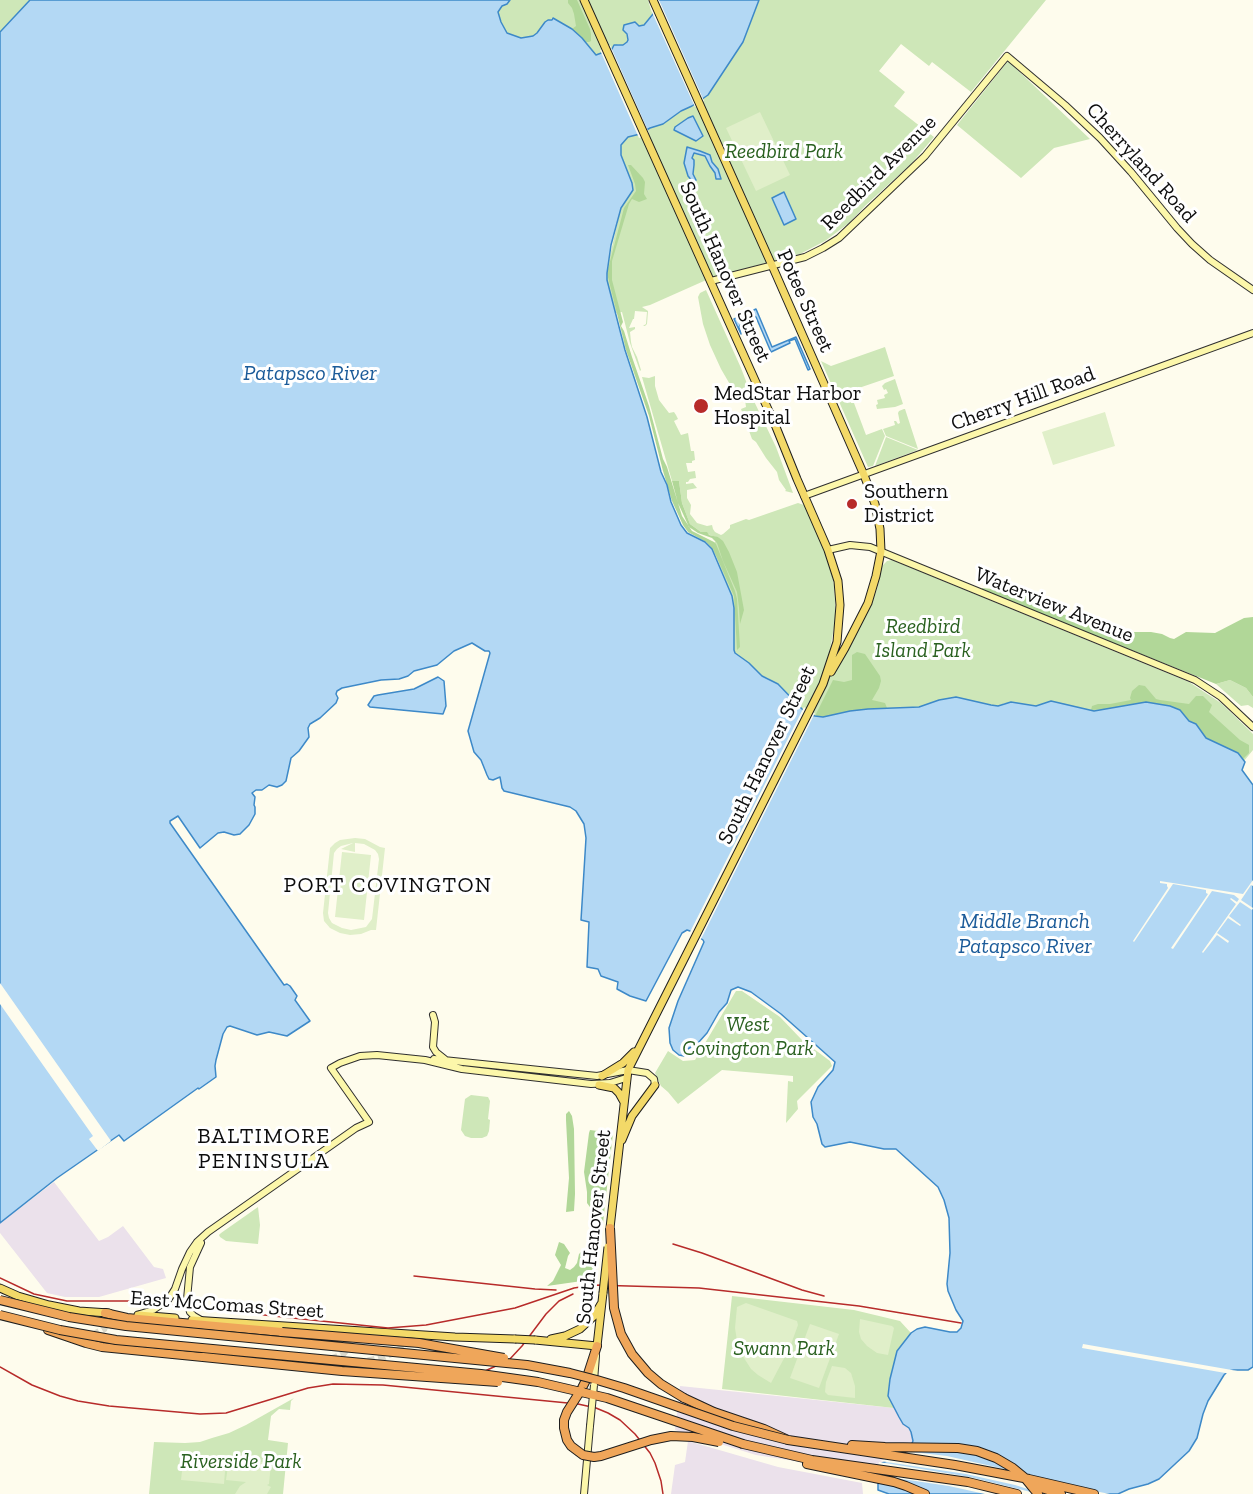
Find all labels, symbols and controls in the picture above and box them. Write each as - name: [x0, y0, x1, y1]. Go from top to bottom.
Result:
- street label: Cherryland Road: [1081, 98, 1201, 228]
- street label: Reedbird Avenue: [816, 110, 942, 236]
- park label: Reedbird Park: [725, 139, 843, 165]
- street label: South Hanover Street: [674, 178, 776, 366]
- street label: Potee Street: [771, 246, 839, 356]
- water label: Patapsco River: [243, 361, 377, 387]
- street label: Cherry Hill Road: [948, 361, 1098, 437]
- place label: MedStar Harbor Hospital: [714, 381, 862, 431]
- marker: MedStar Harbor Hospital: [692, 397, 710, 415]
- place label: Southern District: [864, 479, 948, 529]
- marker: Southern District: [845, 497, 859, 511]
- street label: Waterview Avenue: [971, 562, 1137, 648]
- park label: Reedbird Island Park: [875, 614, 971, 664]
- street label: South Hanover Street: [713, 662, 821, 848]
- district label: PORT COVINGTON: [283, 873, 493, 899]
- water label: Middle Branch Patapsco River: [958, 909, 1092, 960]
- park label: West Covington Park: [682, 1012, 814, 1062]
- district label: BALTIMORE PENINSULA: [197, 1124, 331, 1176]
- street label: South Hanover Street: [571, 1128, 617, 1326]
- street label: East McComas Street: [129, 1286, 325, 1324]
- park label: Swann Park: [733, 1336, 835, 1362]
- park label: Riverside Park: [180, 1449, 302, 1475]

